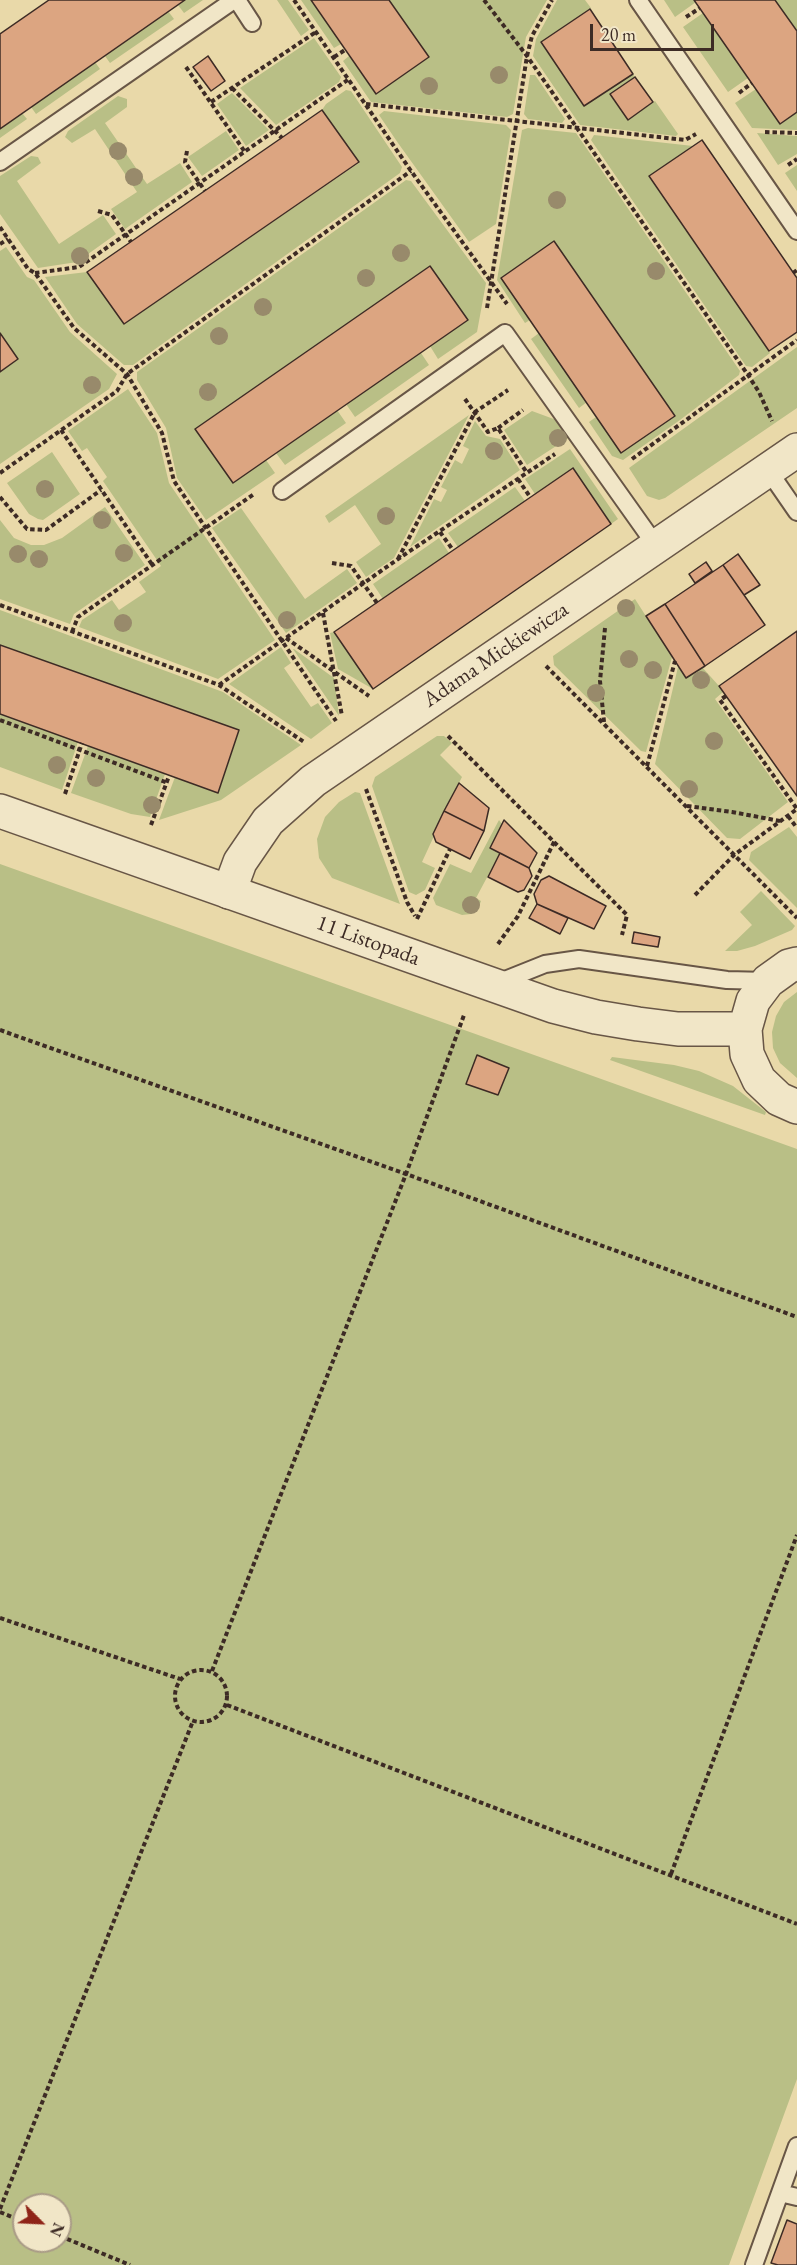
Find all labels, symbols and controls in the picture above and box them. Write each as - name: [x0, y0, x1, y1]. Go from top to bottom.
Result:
- scale bar: [593, 12, 718, 50]
- text: 20 m: [601, 23, 636, 46]
- street label: Adama Mickiewicza: [418, 597, 574, 713]
- street label: 11 Listopada: [313, 910, 423, 972]
- north arrow: [12, 2193, 72, 2253]
- text: N: [45, 2220, 69, 2240]

